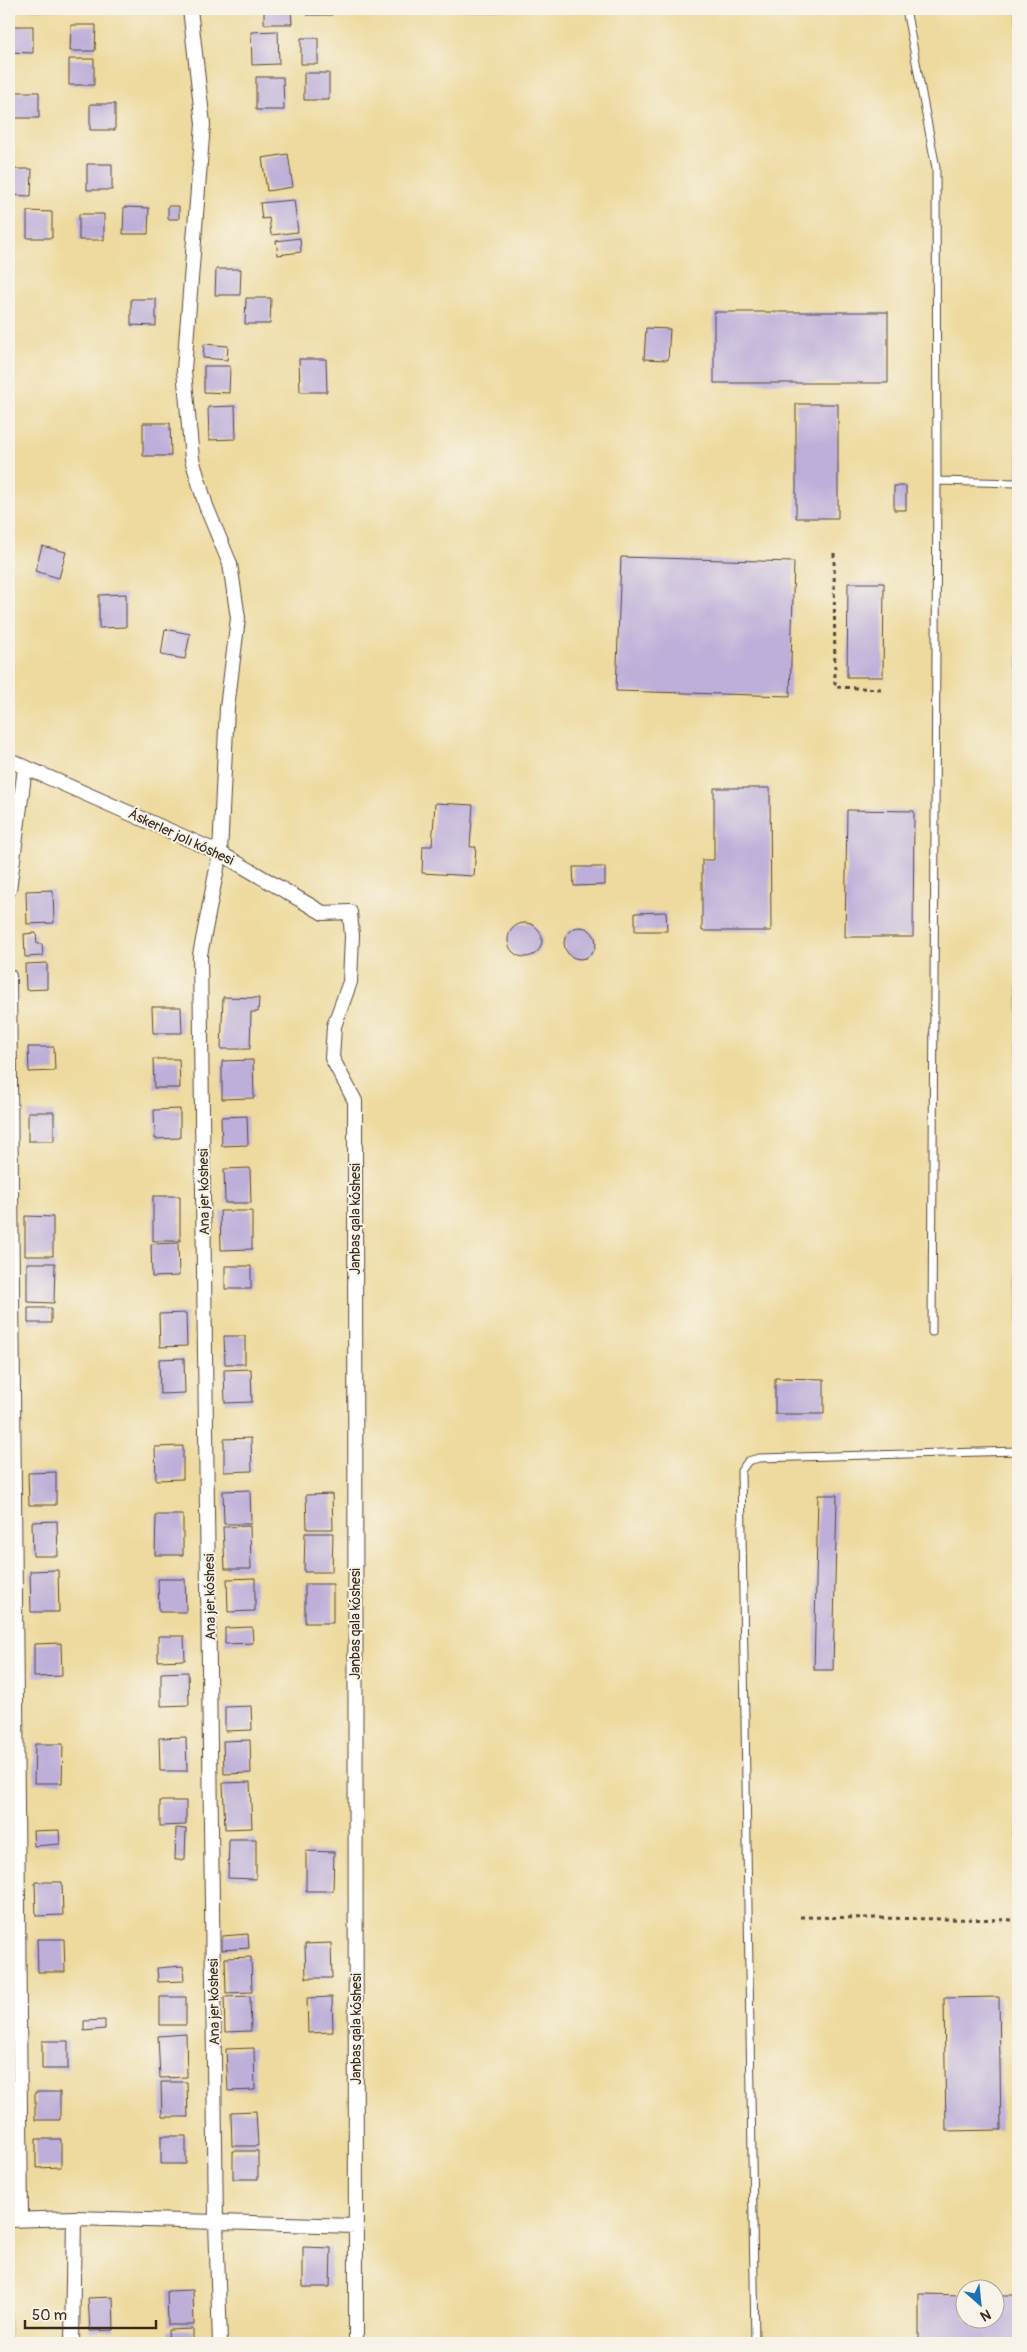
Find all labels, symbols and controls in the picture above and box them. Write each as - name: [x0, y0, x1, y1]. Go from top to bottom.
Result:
- street label: Áskerler jolı kóshesi: [126, 804, 237, 869]
- street label: Ana jer kóshesi: [195, 1148, 213, 1235]
- street label: Janbas qala kóshesi: [347, 1163, 364, 1275]
- street label: Ana jer kóshesi: [201, 1553, 219, 1640]
- street label: Janbas qala kóshesi: [347, 1568, 364, 1680]
- street label: Ana jer kóshesi: [205, 1958, 223, 2045]
- street label: Janbas qala kóshesi: [348, 1973, 365, 2085]
- north arrow: [954, 2280, 1004, 2330]
- scale bar: [25, 2297, 156, 2329]
- text: N: [978, 2305, 994, 2325]
- text: 50 m: [32, 2306, 67, 2325]

